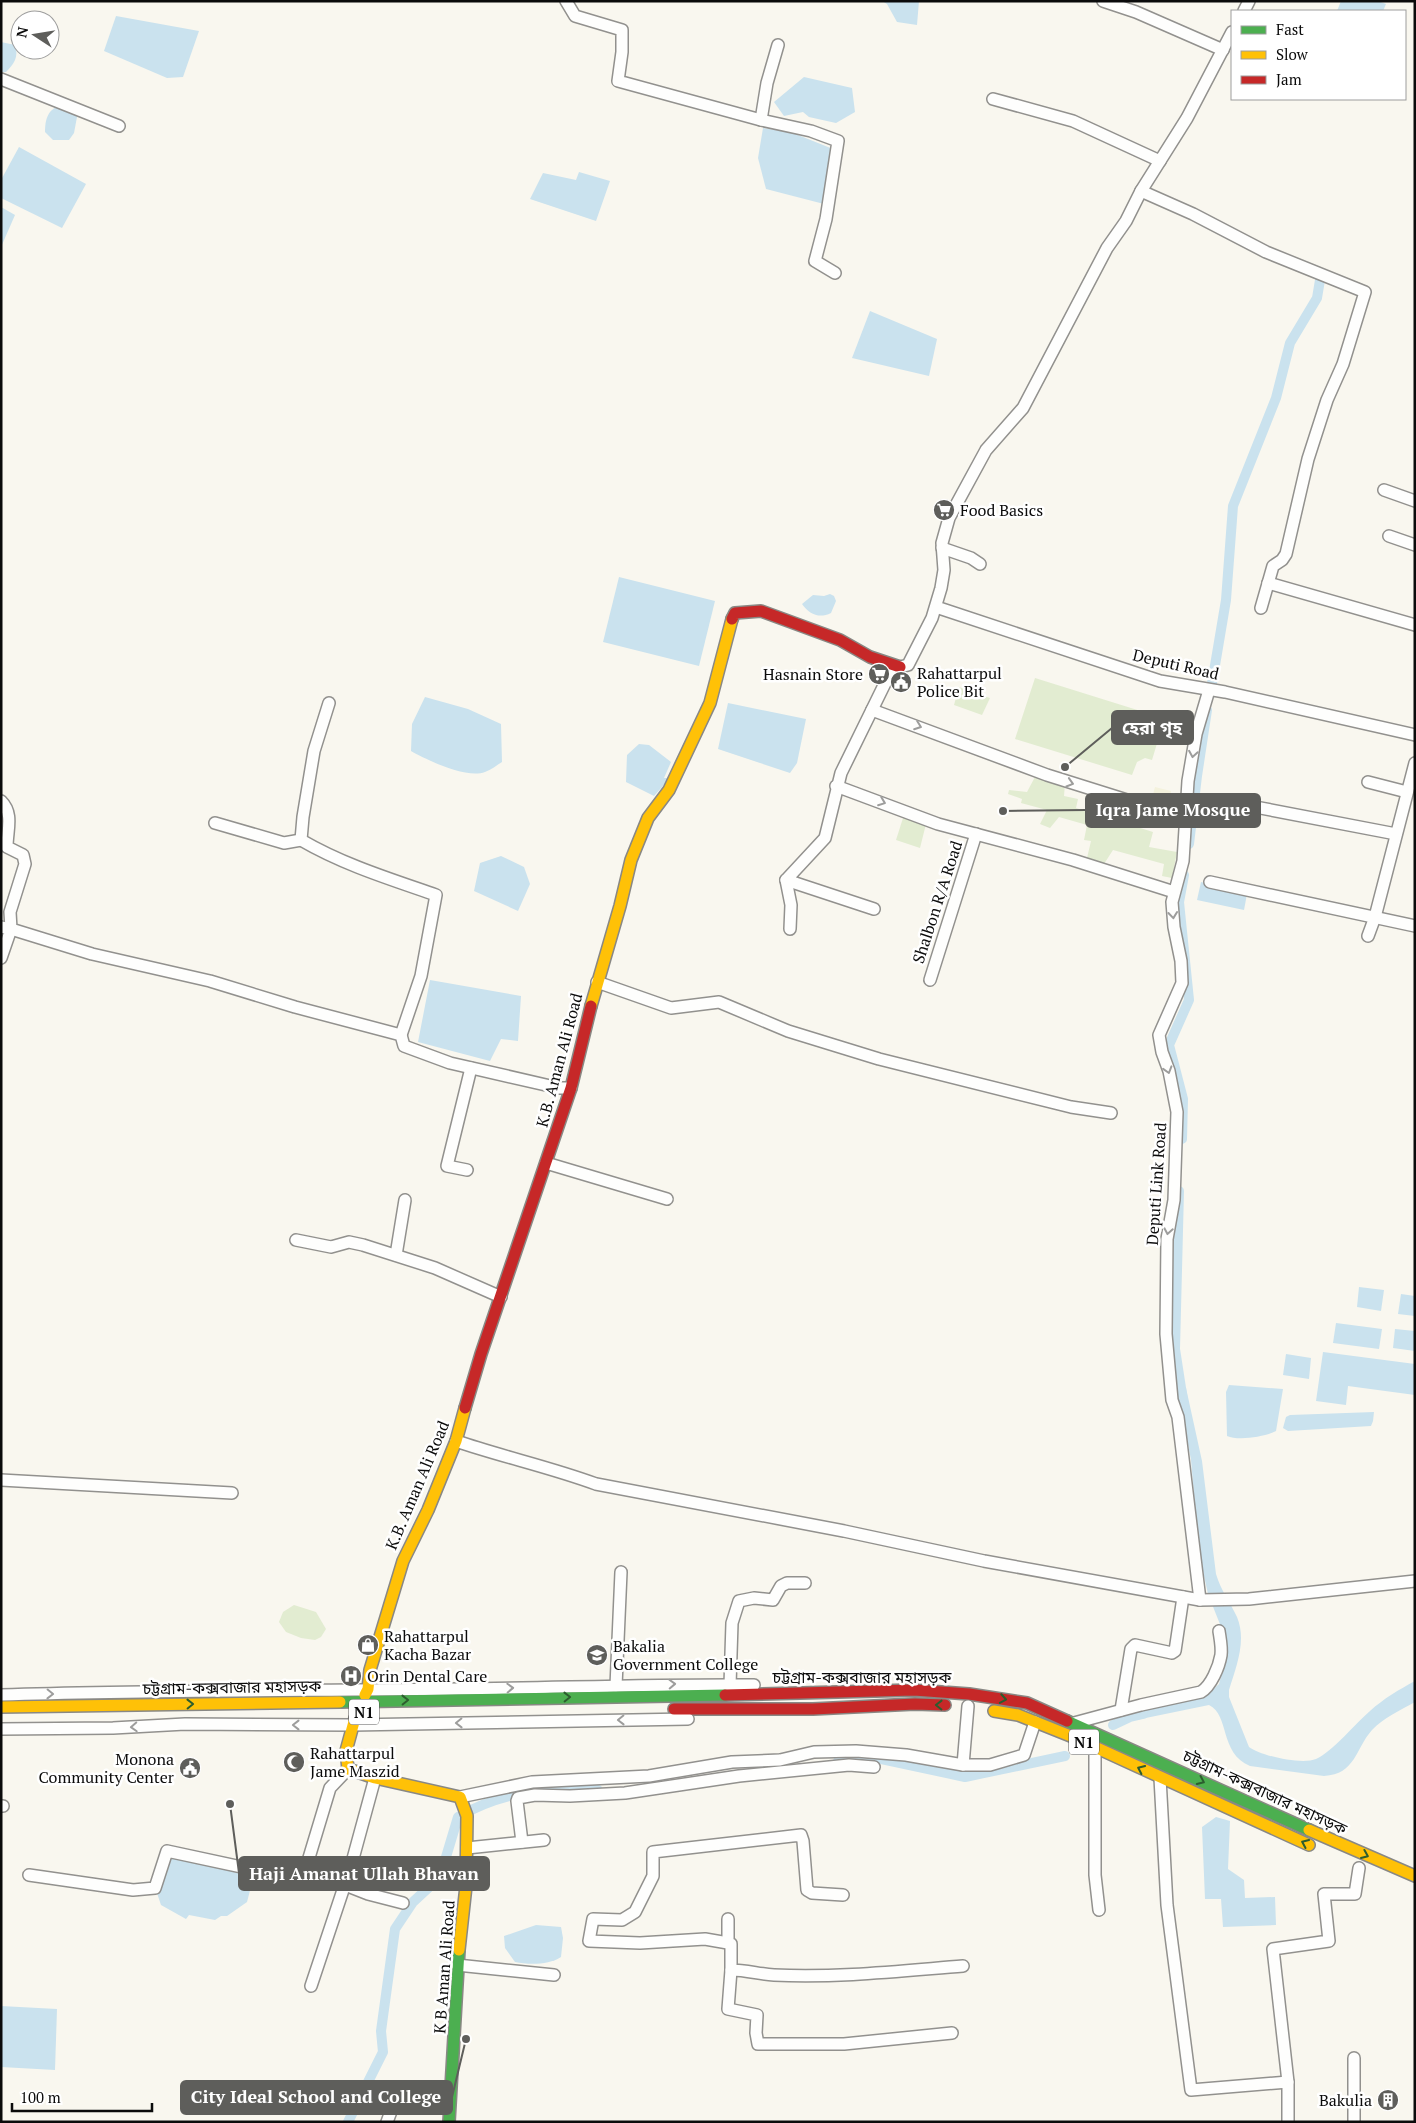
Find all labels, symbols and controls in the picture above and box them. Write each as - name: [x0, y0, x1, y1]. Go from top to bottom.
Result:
- north arrow: [10, 10, 60, 60]
- legend: [1231, 10, 1406, 100]
- text: Fast: [1276, 19, 1304, 39]
- text: N: [11, 25, 32, 39]
- text: Slow: [1276, 44, 1309, 64]
- text: Jam: [1276, 69, 1302, 89]
- supermarket icon: Food Basics: [932, 498, 956, 522]
- place label: Food Basics: [960, 499, 1043, 521]
- street label: Deputi Road: [1131, 643, 1221, 685]
- supermarket icon: Hasnain Store: [867, 662, 891, 686]
- place label: Rahattarpul Police Bit: [917, 662, 1002, 702]
- place label: Hasnain Store: [763, 663, 863, 685]
- public building icon: Rahattarpul Police Bit: [889, 670, 913, 694]
- callout: হেরা গৃহ: [1112, 711, 1193, 744]
- text: হেরা গৃহ: [1122, 715, 1183, 739]
- one-way arrow: [913, 720, 922, 730]
- one-way arrow: [1188, 750, 1198, 759]
- one-way arrow: [1066, 777, 1074, 787]
- callout: Iqra Jame Mosque: [1086, 794, 1260, 827]
- one-way arrow: [877, 796, 886, 807]
- text: Iqra Jame Mosque: [1096, 797, 1251, 821]
- street label: Shalbon R/A Road: [907, 838, 967, 966]
- one-way arrow: [1167, 911, 1178, 919]
- street label: K.B. Aman Ali Road: [531, 990, 588, 1130]
- one-way arrow: [1163, 1066, 1173, 1074]
- street label: Deputi Link Road: [1141, 1122, 1171, 1246]
- one-way arrow: [1164, 1227, 1174, 1236]
- street label: K.B. Aman Ali Road: [380, 1417, 454, 1553]
- place label: Rahattarpul Kacha Bazar: [384, 1625, 472, 1665]
- shop icon: Rahattarpul Kacha Bazar: [356, 1633, 380, 1657]
- place label: Bakalia Government College: [613, 1635, 758, 1675]
- school or university icon: Bakalia Government College: [585, 1643, 609, 1667]
- hospital icon: Orin Dental Care: [339, 1664, 363, 1688]
- place label: Orin Dental Care: [367, 1665, 487, 1687]
- street label: চট্টগ্রাম-কক্সবাজার মহাসড়ক: [772, 1666, 953, 1688]
- street label: চট্টগ্রাম-কক্সবাজার মহাসড়ক: [141, 1674, 323, 1700]
- one-way arrow: [669, 1679, 677, 1690]
- one-way arrow: [506, 1683, 514, 1694]
- one-way arrow: [46, 1689, 54, 1700]
- one-way arrow: [564, 1692, 572, 1702]
- one-way arrow: [999, 1694, 1008, 1704]
- one-way arrow: [402, 1695, 409, 1705]
- one-way arrow: [186, 1699, 194, 1709]
- road number: N1: [349, 1700, 379, 1724]
- one-way arrow: [934, 1700, 942, 1710]
- one-way arrow: [617, 1715, 624, 1725]
- one-way arrow: [454, 1718, 462, 1728]
- one-way arrow: [292, 1720, 300, 1730]
- one-way arrow: [129, 1721, 137, 1732]
- road number: N1: [1069, 1730, 1099, 1754]
- place label: Rahattarpul Jame Maszid: [310, 1742, 400, 1782]
- street label: চট্টগ্রাম-কক্সবাজার মহাসড়ক: [1178, 1744, 1352, 1840]
- place label: Monona Community Center: [39, 1748, 175, 1788]
- mosque icon: Rahattarpul Jame Maszid: [282, 1750, 306, 1774]
- public building icon: Monona Community Center: [178, 1756, 202, 1780]
- one-way arrow: [1137, 1765, 1146, 1776]
- one-way arrow: [1196, 1774, 1205, 1784]
- one-way arrow: [1301, 1839, 1310, 1850]
- one-way arrow: [1360, 1849, 1369, 1860]
- callout: Haji Amanat Ullah Bhavan: [239, 1857, 489, 1890]
- text: Haji Amanat Ullah Bhavan: [249, 1861, 479, 1885]
- street label: K B Aman Ali Road: [428, 1899, 460, 2034]
- scale bar: [12, 2080, 152, 2112]
- callout: City Ideal School and College: [181, 2081, 452, 2114]
- text: City Ideal School and College: [191, 2084, 442, 2108]
- text: 100 m: [20, 2087, 61, 2107]
- building icon: Bakulia: [1376, 2088, 1400, 2112]
- place label: Bakulia: [1319, 2089, 1372, 2111]

